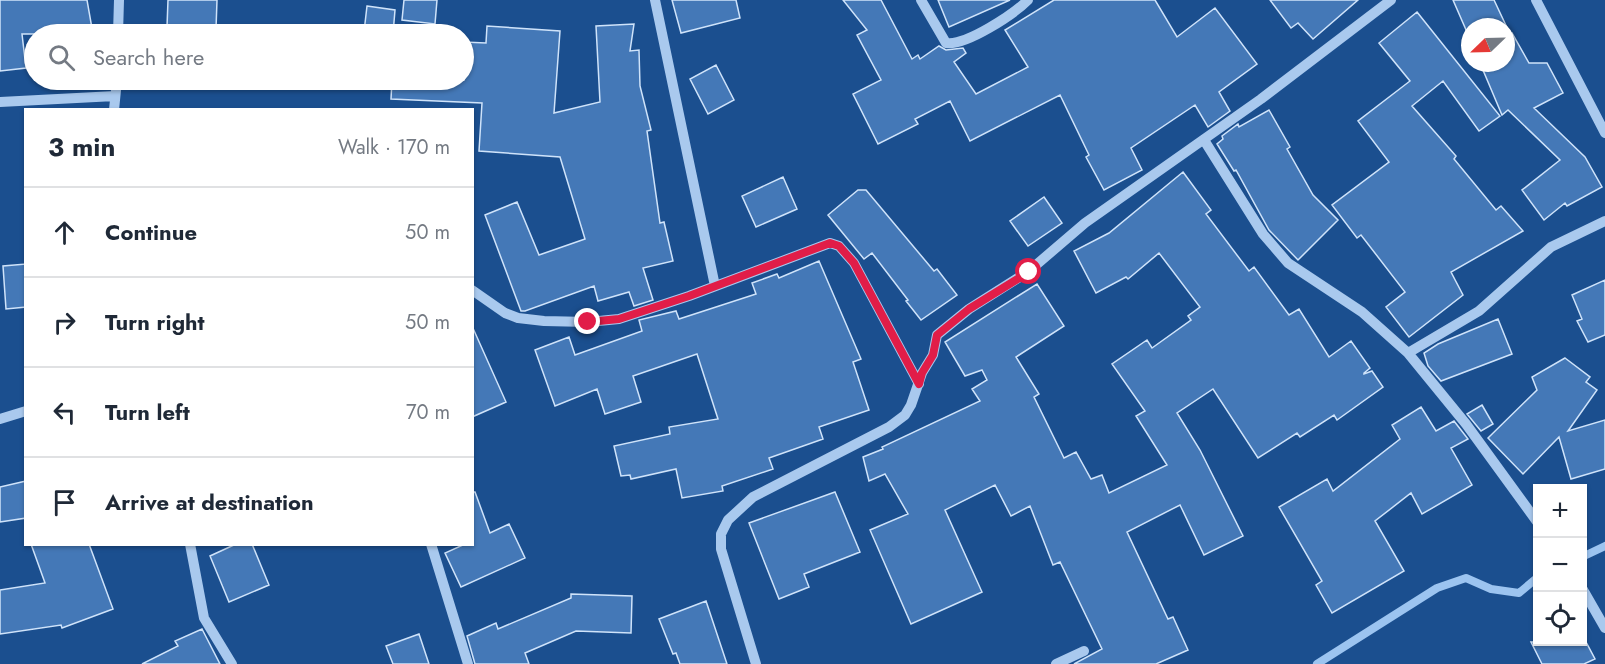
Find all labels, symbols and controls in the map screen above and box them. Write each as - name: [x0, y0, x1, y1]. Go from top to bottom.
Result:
- north arrow: [1461, 18, 1515, 72]
- search box: [24, 24, 474, 90]
- icon: search: [45, 41, 78, 74]
- text: Search here: [93, 41, 204, 73]
- text: 3 min: [48, 128, 115, 166]
- text: Walk · 170 m: [338, 133, 450, 162]
- icon: ahead: [48, 216, 81, 249]
- text: Continue: [105, 216, 197, 248]
- text: 50 m: [405, 218, 450, 247]
- route start: [1015, 258, 1041, 284]
- icon: right: [48, 306, 81, 339]
- text: Turn right: [105, 306, 205, 338]
- text: 50 m: [405, 308, 450, 337]
- route end: [574, 308, 600, 334]
- icon: left: [48, 396, 81, 429]
- text: Turn left: [105, 396, 190, 428]
- text: 70 m: [406, 398, 450, 427]
- map controls: [1533, 484, 1587, 646]
- button: +: [1533, 484, 1587, 538]
- icon: arrive: [48, 486, 81, 519]
- text: Arrive at destination: [105, 486, 314, 518]
- button: −: [1533, 538, 1587, 592]
- button: locate: [1533, 592, 1587, 646]

